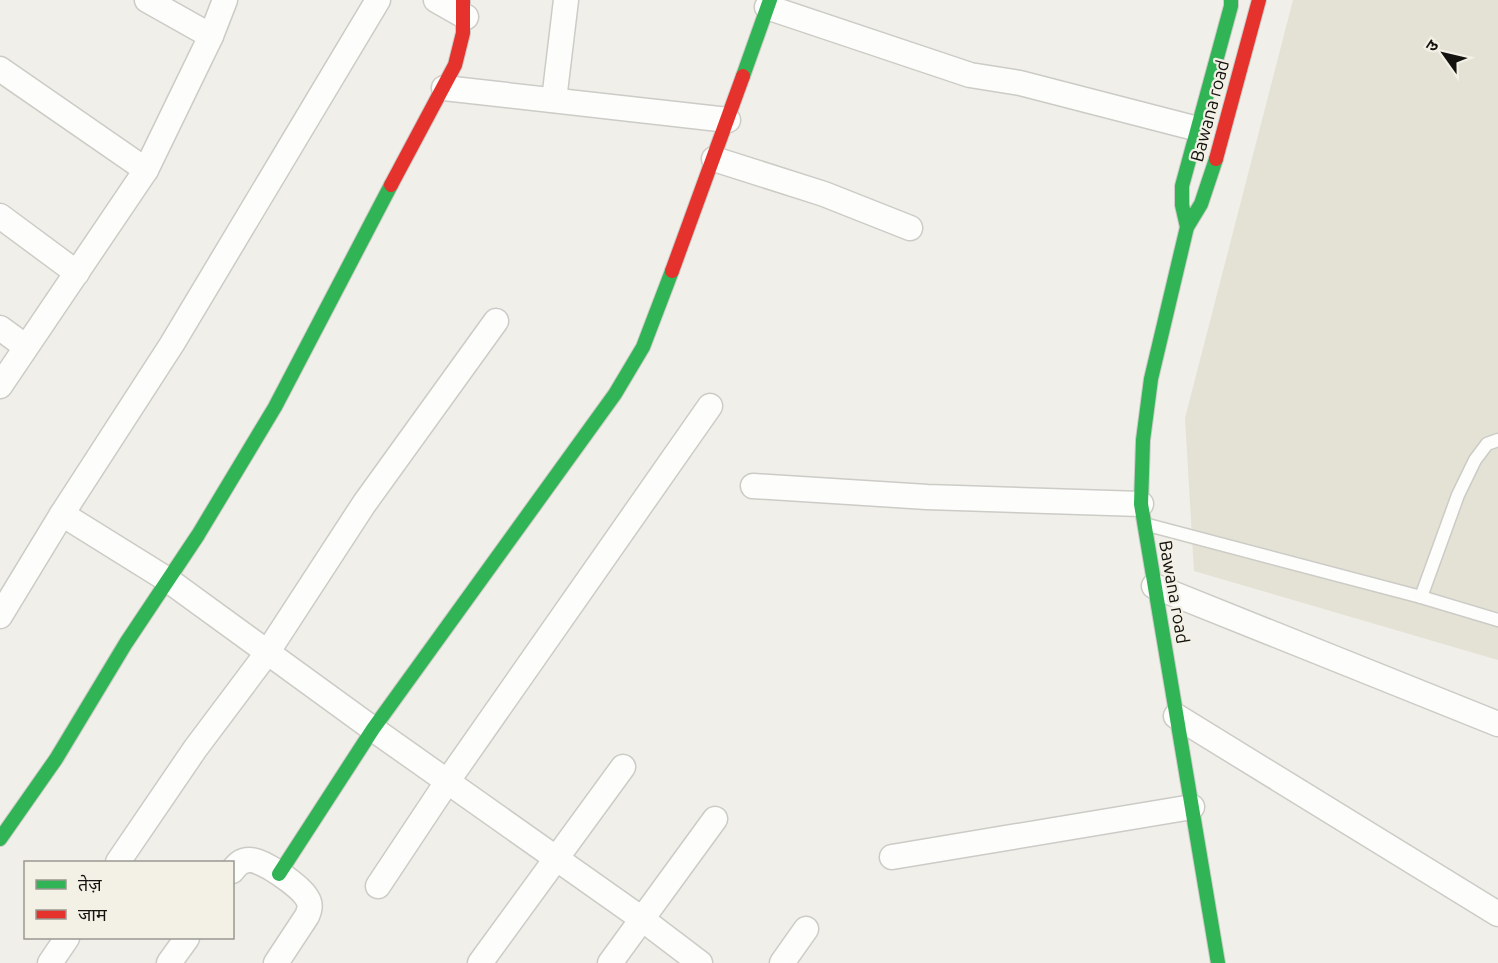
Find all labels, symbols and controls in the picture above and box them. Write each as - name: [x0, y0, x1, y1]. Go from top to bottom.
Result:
- north arrow: [1414, 24, 1474, 84]
- text: उ: [1421, 36, 1442, 55]
- street label: Bawana road: [1186, 58, 1232, 164]
- street label: Bawana road: [1156, 539, 1194, 645]
- legend: [24, 861, 234, 939]
- text: तेज़: [78, 874, 102, 894]
- text: जाम: [78, 904, 108, 924]

